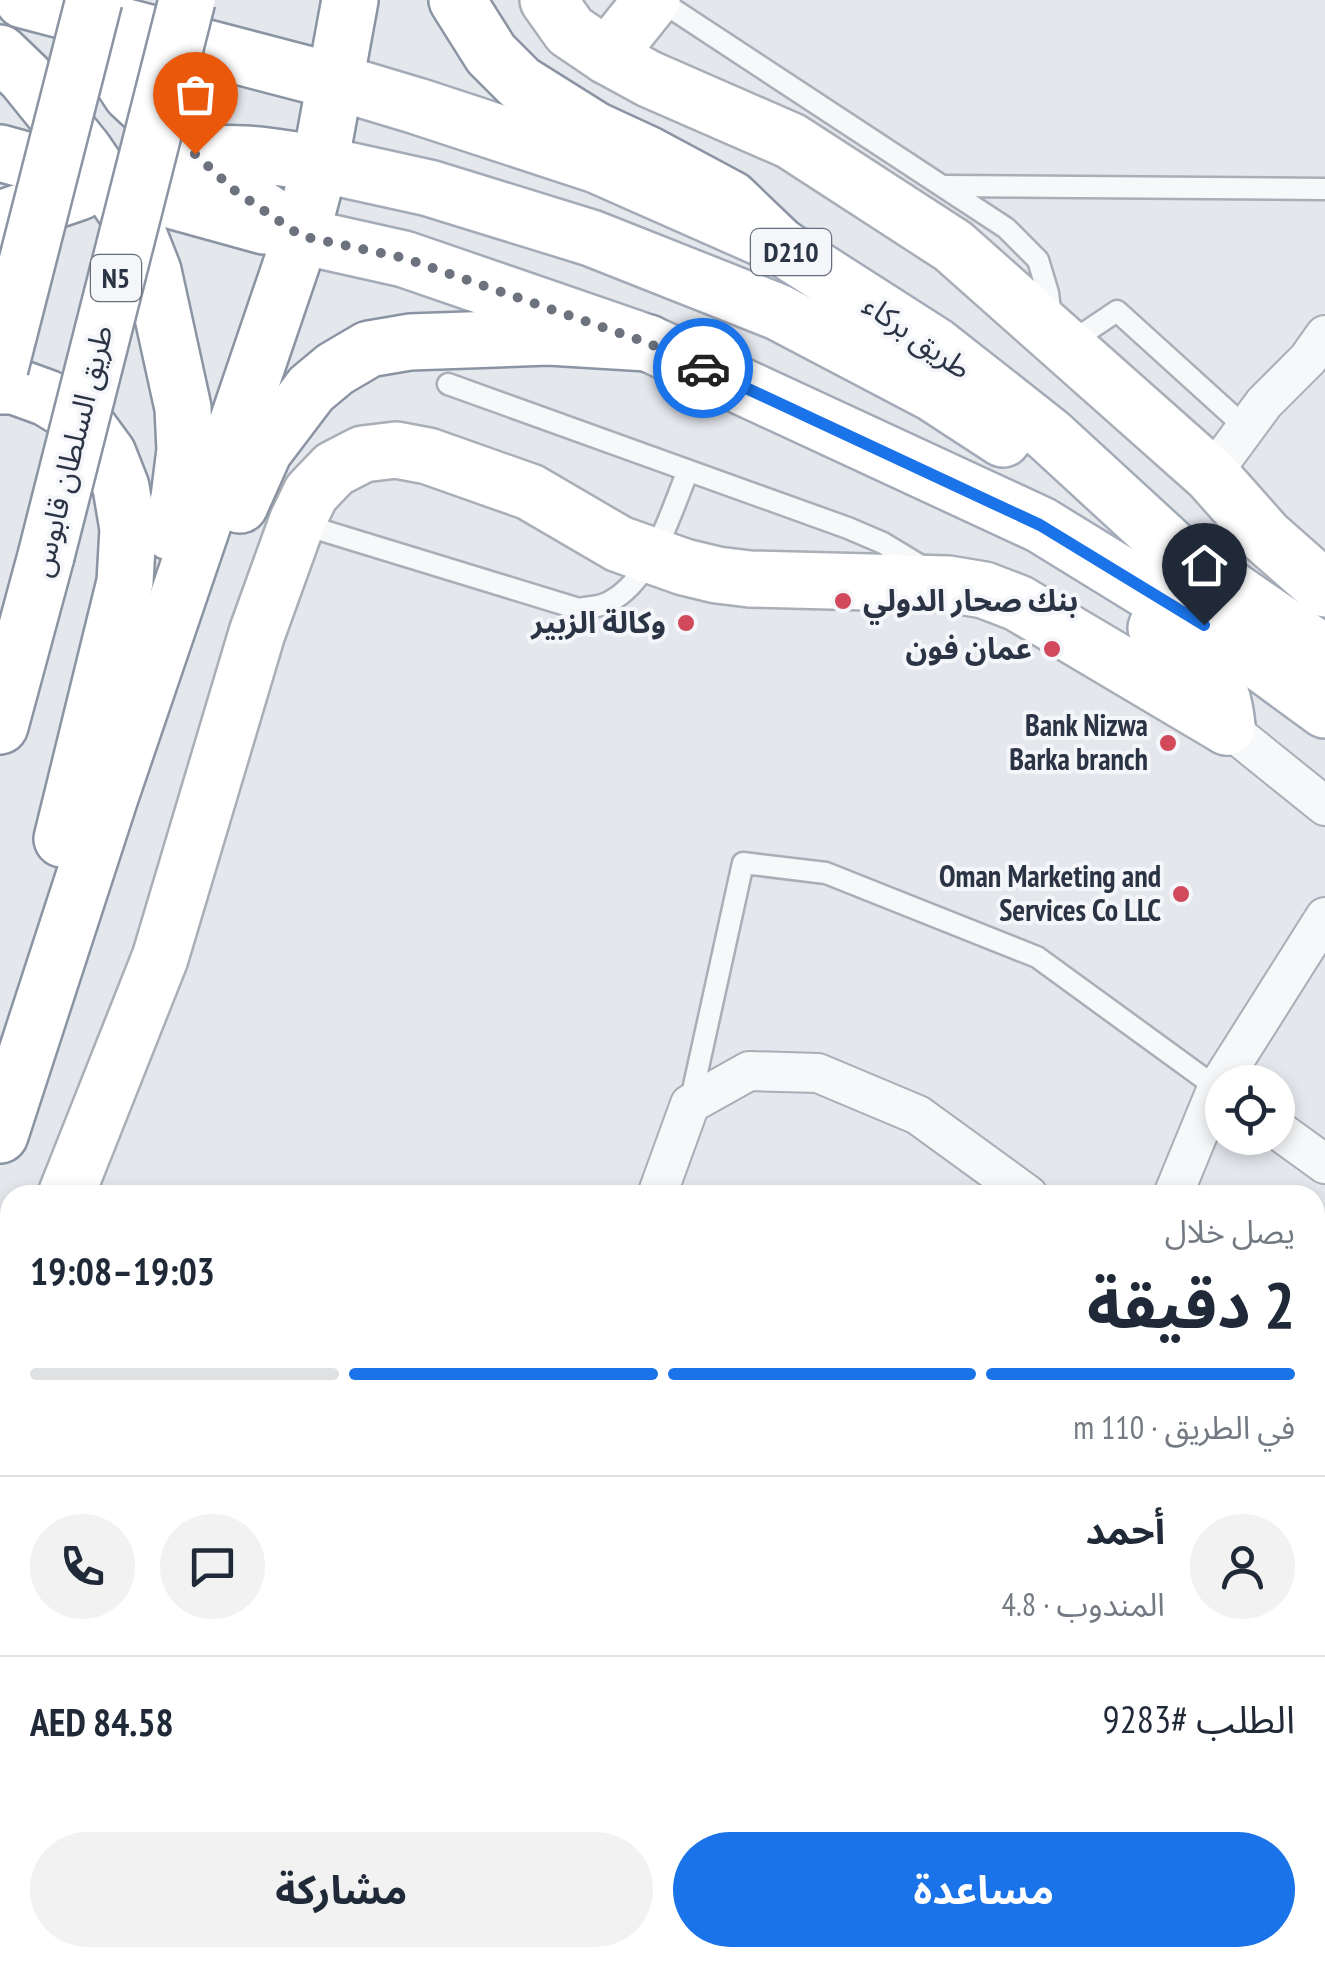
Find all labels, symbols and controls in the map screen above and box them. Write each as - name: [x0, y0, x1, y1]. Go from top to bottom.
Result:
- pin: [153, 52, 238, 155]
- icon: bag: [168, 67, 223, 122]
- road number: D210: [751, 229, 831, 275]
- road number: N5: [91, 255, 141, 301]
- street label: طريق بركاء: [856, 285, 979, 387]
- courier: [653, 318, 753, 418]
- street label: طريق السلطان قابوس: [20, 321, 121, 580]
- icon: car: [676, 341, 731, 396]
- pin: [1162, 523, 1247, 626]
- icon: home: [1177, 538, 1232, 593]
- place label: بنك صحار الدولي: [863, 580, 1078, 625]
- marker: بنك صحار الدولي: [832, 590, 854, 612]
- place label: وكالة الزبير: [529, 602, 666, 641]
- marker: وكالة الزبير: [675, 612, 697, 634]
- place label: عمان فون: [906, 628, 1032, 667]
- marker: عمان فون: [1041, 638, 1063, 660]
- place label: Bank Nizwa Barka branch: [1009, 705, 1148, 778]
- marker: Bank Nizwa Barka branch: [1157, 732, 1179, 754]
- place label: Oman Marketing and Services Co LLC: [939, 856, 1161, 929]
- marker: Oman Marketing and Services Co LLC: [1170, 883, 1192, 905]
- map controls: [1205, 1065, 1295, 1155]
- button: locate: [1205, 1065, 1295, 1155]
- text: يصل خلال: [1165, 1210, 1295, 1252]
- text: 19:03–19:08: [30, 1246, 215, 1295]
- text: 2 دقيقة: [1087, 1262, 1295, 1346]
- text: في الطريق · 110 m: [1073, 1406, 1295, 1448]
- text: أحمد: [1085, 1505, 1165, 1554]
- button: phone: [30, 1514, 135, 1619]
- button: chat: [160, 1514, 265, 1619]
- button: person: [1190, 1514, 1295, 1619]
- text: المندوب · 4.8: [1002, 1583, 1165, 1625]
- text: الطلب #9283: [1103, 1694, 1295, 1743]
- text: AED 84.58: [30, 1697, 174, 1746]
- button: مشاركة: [30, 1832, 653, 1947]
- button: مساعدة: [673, 1832, 1295, 1947]

